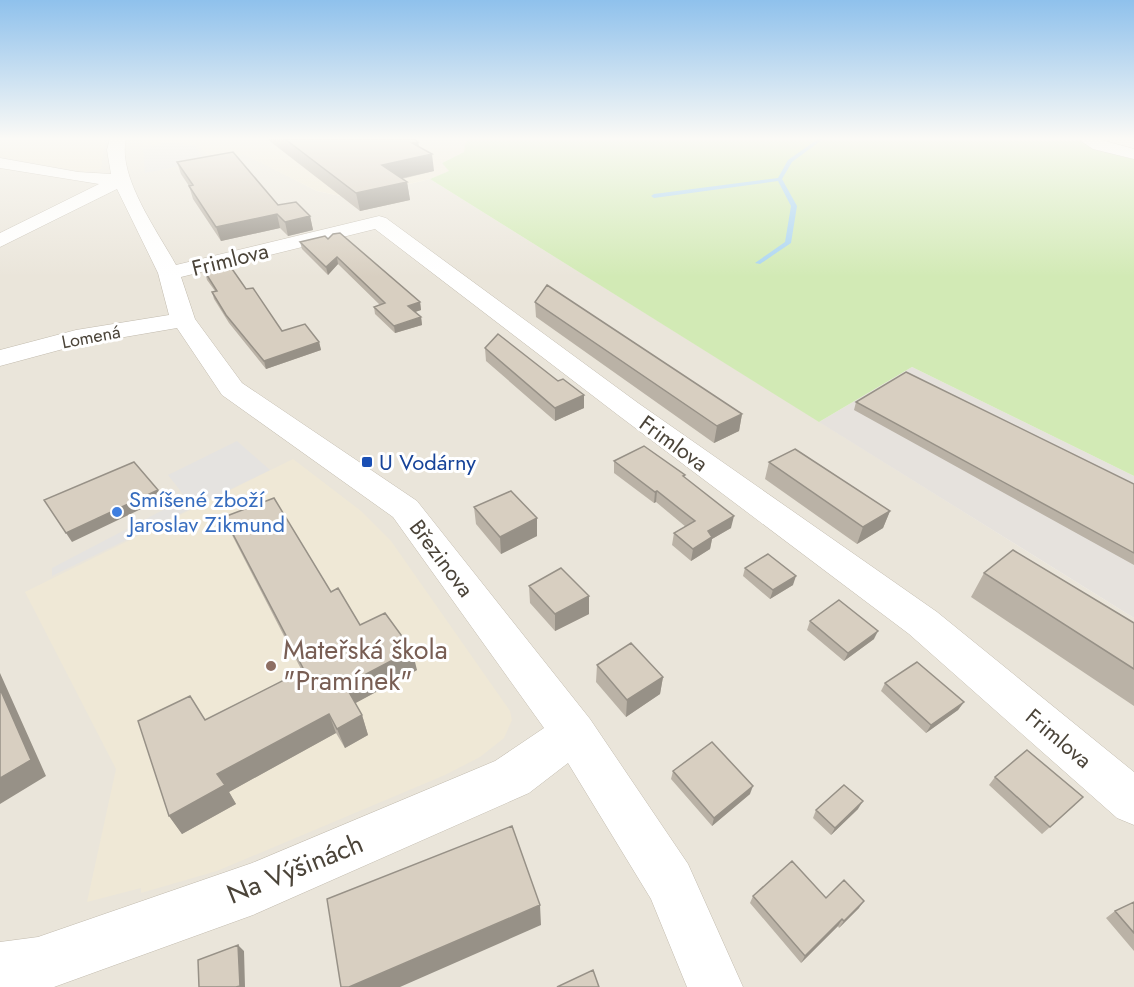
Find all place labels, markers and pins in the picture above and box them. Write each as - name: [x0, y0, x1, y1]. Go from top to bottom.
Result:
- place label: U Vodárny: [379, 446, 476, 478]
- marker: U Vodárny: [360, 455, 374, 469]
- place label: Smíšené zboží Jaroslav Zikmund: [126, 483, 285, 540]
- marker: Smíšené zboží Jaroslav Zikmund: [110, 505, 124, 519]
- place label: Mateřská škola "Pramínek": [283, 630, 448, 700]
- marker: Mateřská škola "Pramínek": [264, 659, 278, 673]

